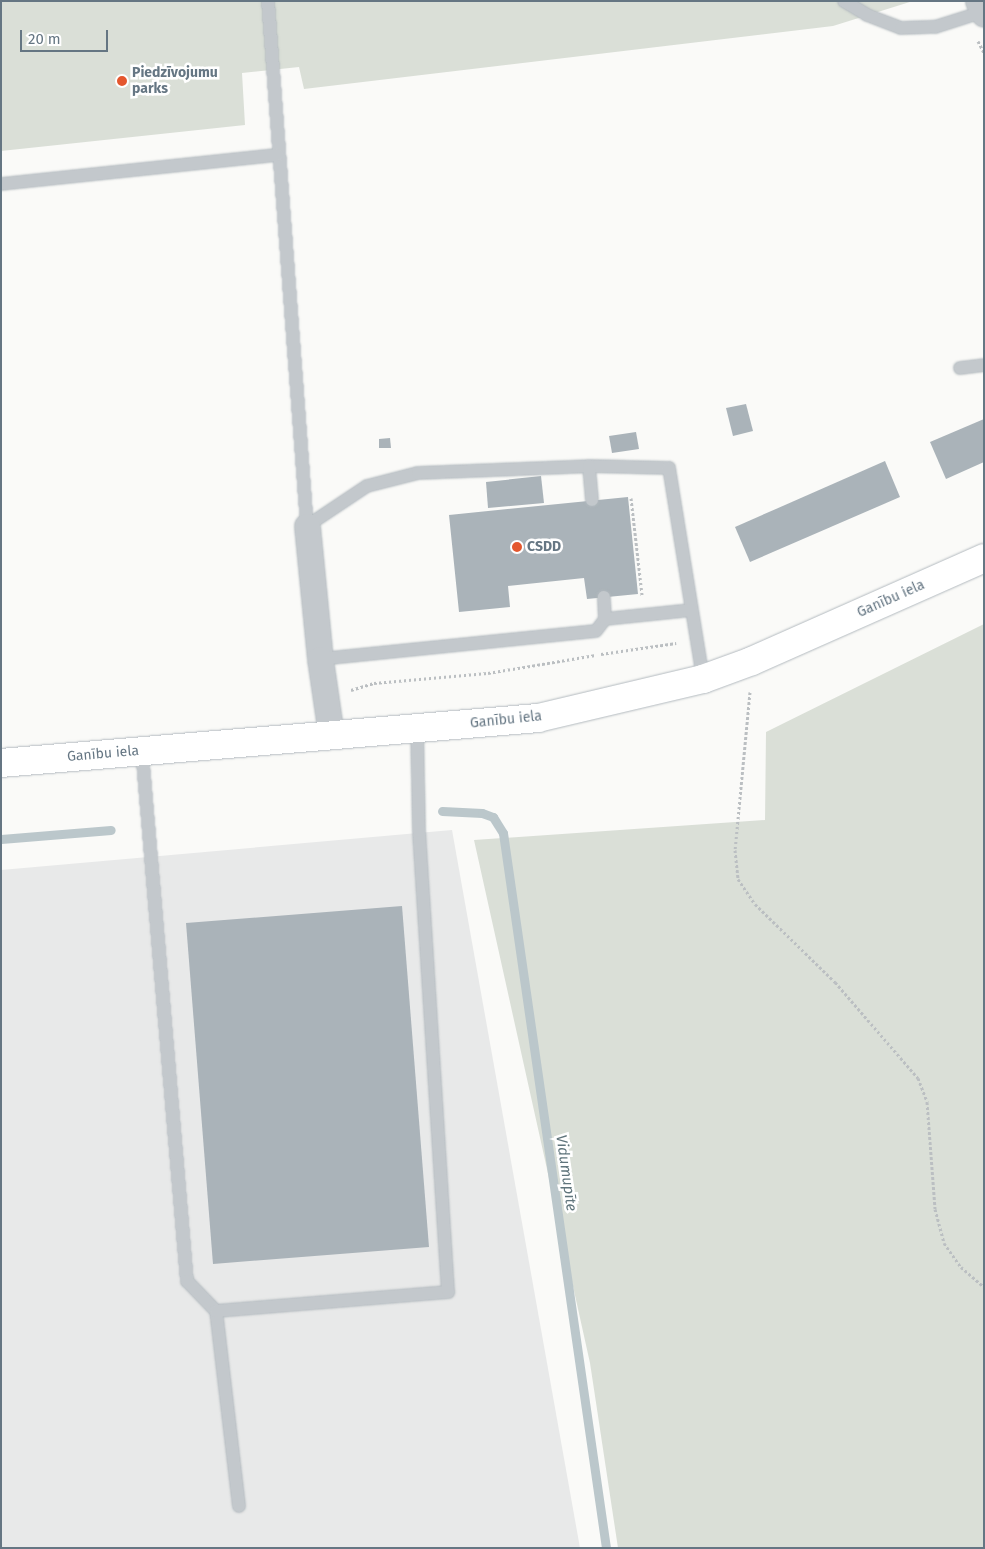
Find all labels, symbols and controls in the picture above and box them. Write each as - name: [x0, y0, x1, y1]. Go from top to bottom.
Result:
- scale bar: [22, 20, 110, 52]
- text: 20 m: [28, 30, 61, 48]
- place label: Piedzīvojumu parks: [132, 65, 218, 98]
- marker: Piedzīvojumu parks: [116, 75, 128, 87]
- place label: CSDD: [527, 539, 561, 555]
- marker: CSDD: [511, 541, 523, 553]
- street label: Ganību iela: [855, 577, 927, 621]
- street label: Ganību iela: [469, 708, 543, 732]
- street label: Ganību iela: [66, 742, 140, 766]
- water label: Vidumupīte: [552, 1134, 580, 1212]

